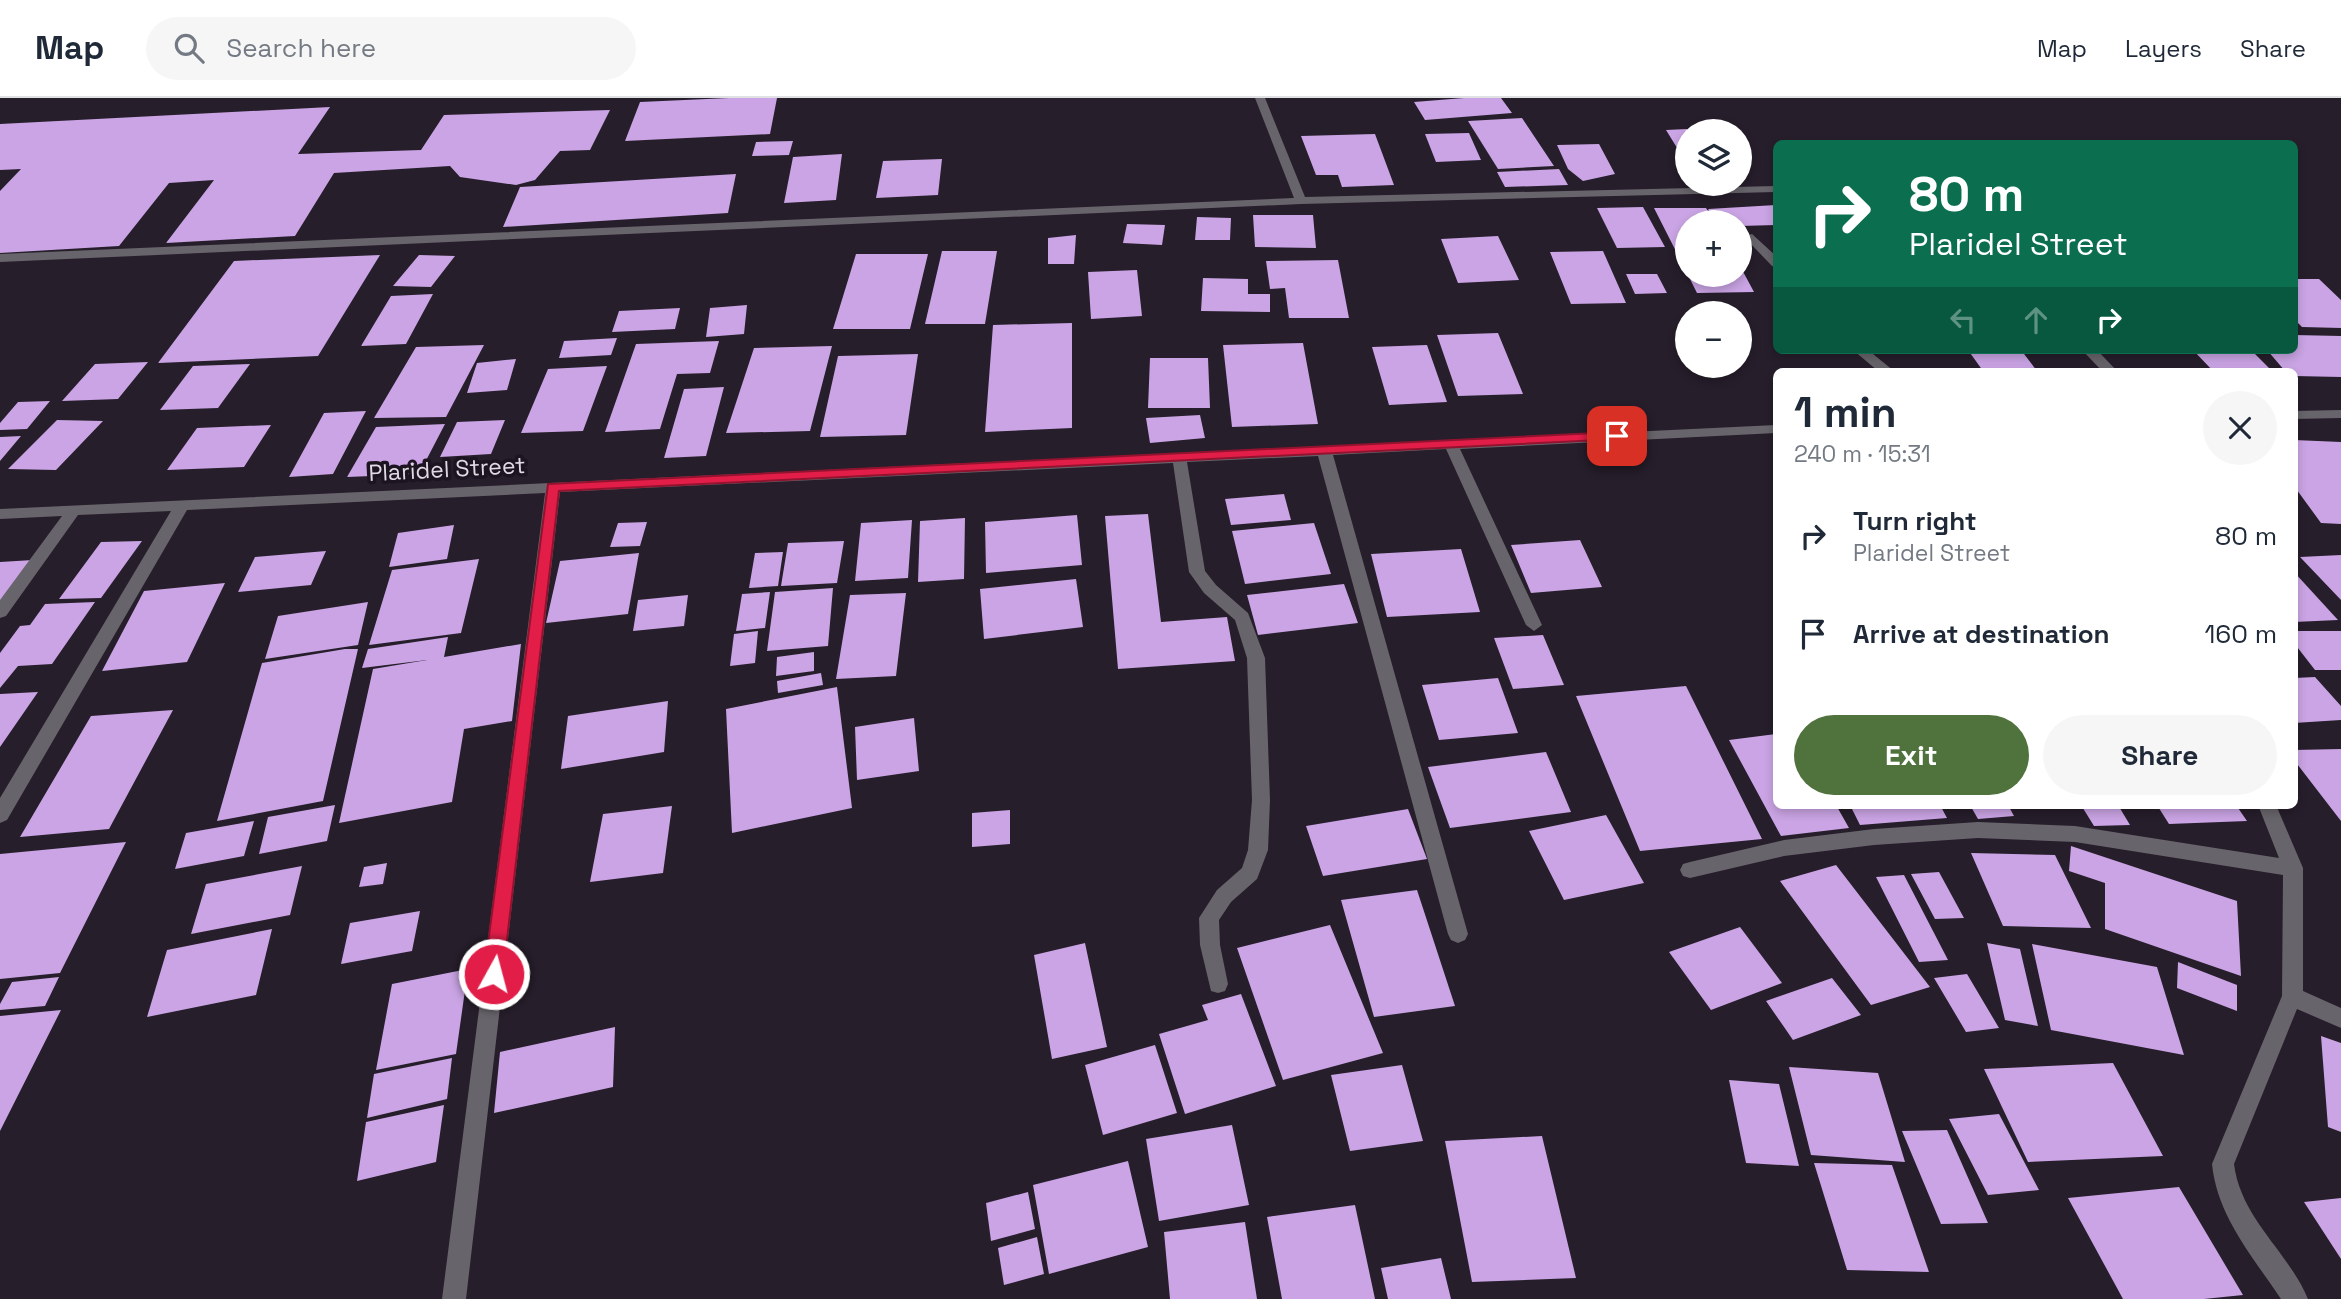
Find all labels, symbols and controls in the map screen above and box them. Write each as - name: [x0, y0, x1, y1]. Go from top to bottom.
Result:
- search box: [146, 17, 636, 80]
- text: Map: [35, 27, 104, 69]
- icon: search: [170, 29, 208, 67]
- text: Search here: [226, 31, 376, 65]
- text: Map: [2037, 33, 2087, 64]
- text: Layers: [2125, 33, 2202, 64]
- text: Share: [2240, 33, 2306, 64]
- map controls: [1675, 119, 1752, 378]
- button: layers: [1675, 119, 1752, 196]
- text: 80 m: [1909, 163, 2024, 225]
- icon: right: [1794, 168, 1885, 259]
- button: +: [1675, 210, 1752, 287]
- text: Plaridel Street: [1909, 224, 2128, 264]
- button: −: [1675, 301, 1752, 378]
- icon: left: [1944, 301, 1982, 339]
- icon: ahead: [2017, 301, 2055, 339]
- icon: right: [2090, 301, 2128, 339]
- text: 1 min: [1794, 386, 1897, 439]
- button: close: [2203, 391, 2277, 465]
- pin: [1587, 406, 1647, 466]
- icon: arrive: [1598, 417, 1636, 455]
- text: 240 m · 15:31: [1794, 439, 1931, 469]
- street label: Plaridel Street: [368, 450, 526, 488]
- text: Turn right: [1853, 504, 1977, 538]
- icon: right: [1794, 517, 1832, 555]
- text: 80 m: [2215, 519, 2277, 553]
- text: Plaridel Street: [1853, 538, 2010, 568]
- icon: arrive: [1794, 615, 1832, 653]
- text: Arrive at destination: [1853, 617, 2110, 651]
- text: 160 m: [2205, 617, 2277, 651]
- button: Exit: [1794, 715, 2029, 795]
- button: Share: [2043, 715, 2277, 795]
- position arrow: [457, 937, 531, 1011]

